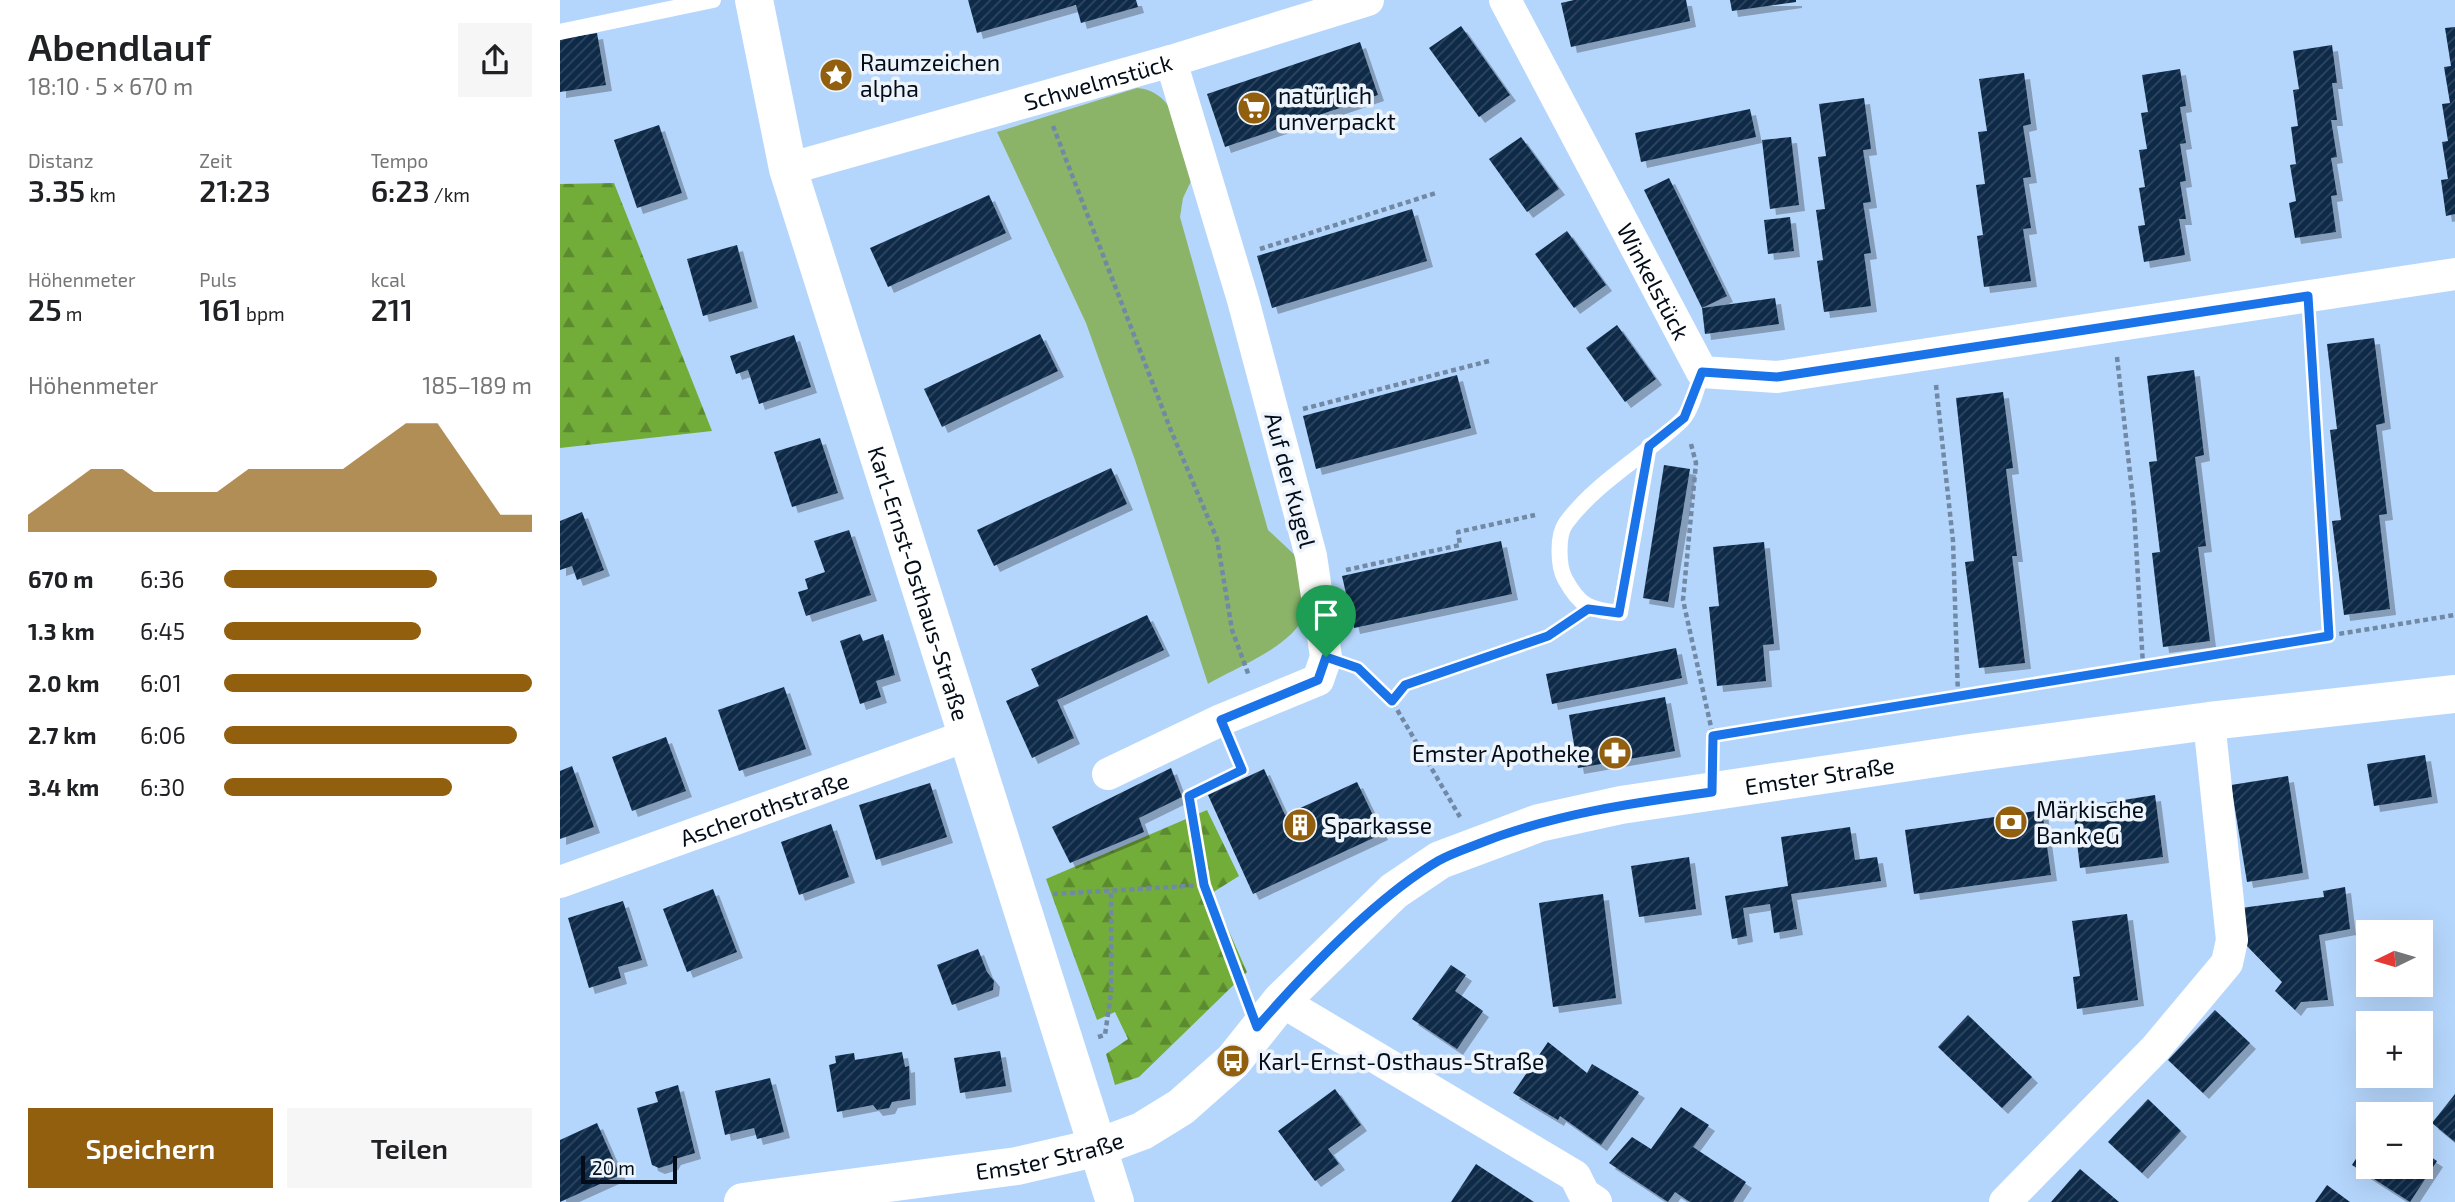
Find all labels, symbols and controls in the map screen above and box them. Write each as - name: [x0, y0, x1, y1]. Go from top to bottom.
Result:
- text: Abendlauf: [28, 23, 211, 69]
- button: share: [458, 23, 532, 97]
- street label: Schwelmstück: [1021, 47, 1175, 116]
- place label: Raumzeichen alpha: [860, 48, 1000, 102]
- place icon: Raumzeichen alpha: [817, 56, 855, 94]
- text: 18:10 · 5 × 670 m: [28, 72, 193, 100]
- place label: natürlich unverpackt: [1278, 81, 1396, 135]
- supermarket icon: natürlich unverpackt: [1235, 89, 1273, 127]
- text: Distanz: [28, 149, 93, 172]
- text: Zeit: [199, 149, 232, 172]
- text: Tempo: [371, 149, 428, 172]
- text: 3.35: [28, 172, 85, 208]
- text: 21:23: [199, 172, 271, 208]
- text: 6:23: [371, 172, 430, 208]
- text: km: [85, 183, 116, 206]
- text: /km: [430, 183, 470, 206]
- street label: Winkelstück: [1611, 218, 1696, 344]
- text: Höhenmeter: [28, 268, 136, 291]
- text: Puls: [199, 268, 237, 291]
- text: kcal: [371, 268, 405, 291]
- text: 25: [28, 291, 62, 327]
- text: 161: [199, 291, 242, 327]
- text: 211: [371, 291, 413, 327]
- text: m: [62, 302, 82, 325]
- text: bpm: [242, 302, 285, 325]
- text: Höhenmeter: [28, 371, 158, 399]
- text: 185–189 m: [422, 371, 532, 399]
- street label: Auf der Kugel: [1260, 409, 1323, 551]
- street label: Karl-Ernst-Osthaus-Straße: [863, 443, 976, 724]
- text: 670 m: [28, 565, 93, 593]
- text: 6:36: [140, 565, 185, 593]
- pin: [1296, 585, 1356, 657]
- icon: arrive: [1307, 596, 1345, 634]
- text: 1.3 km: [28, 617, 95, 645]
- text: 6:45: [140, 617, 185, 645]
- text: 2.0 km: [28, 669, 100, 697]
- text: 6:01: [140, 669, 182, 697]
- text: 2.7 km: [28, 721, 96, 749]
- text: 6:06: [140, 721, 186, 749]
- pharmacy icon: Emster Apotheke: [1596, 734, 1634, 772]
- place label: Emster Apotheke: [1412, 739, 1590, 767]
- street label: Emster Straße: [1743, 750, 1896, 800]
- street label: Ascherothstraße: [676, 765, 852, 852]
- text: 3.4 km: [28, 773, 99, 801]
- text: 6:30: [140, 773, 185, 801]
- place label: Märkische Bank eG: [2036, 795, 2144, 849]
- bank icon: Märkische Bank eG: [1992, 803, 2030, 841]
- building icon: Sparkasse: [1281, 806, 1319, 844]
- place label: Sparkasse: [1324, 811, 1432, 839]
- north arrow: [2356, 920, 2432, 998]
- map controls: [2356, 920, 2433, 1179]
- button: +: [2356, 1011, 2433, 1088]
- bus stop icon: Karl-Ernst-Osthaus-Straße: [1214, 1042, 1252, 1080]
- place label: Karl-Ernst-Osthaus-Straße: [1258, 1047, 1544, 1075]
- button: −: [2356, 1102, 2433, 1179]
- button: Speichern: [28, 1108, 273, 1188]
- button: Teilen: [287, 1108, 532, 1188]
- street label: Emster Straße: [974, 1125, 1127, 1185]
- scale bar: [581, 1153, 677, 1185]
- text: 20 m: [592, 1156, 635, 1179]

